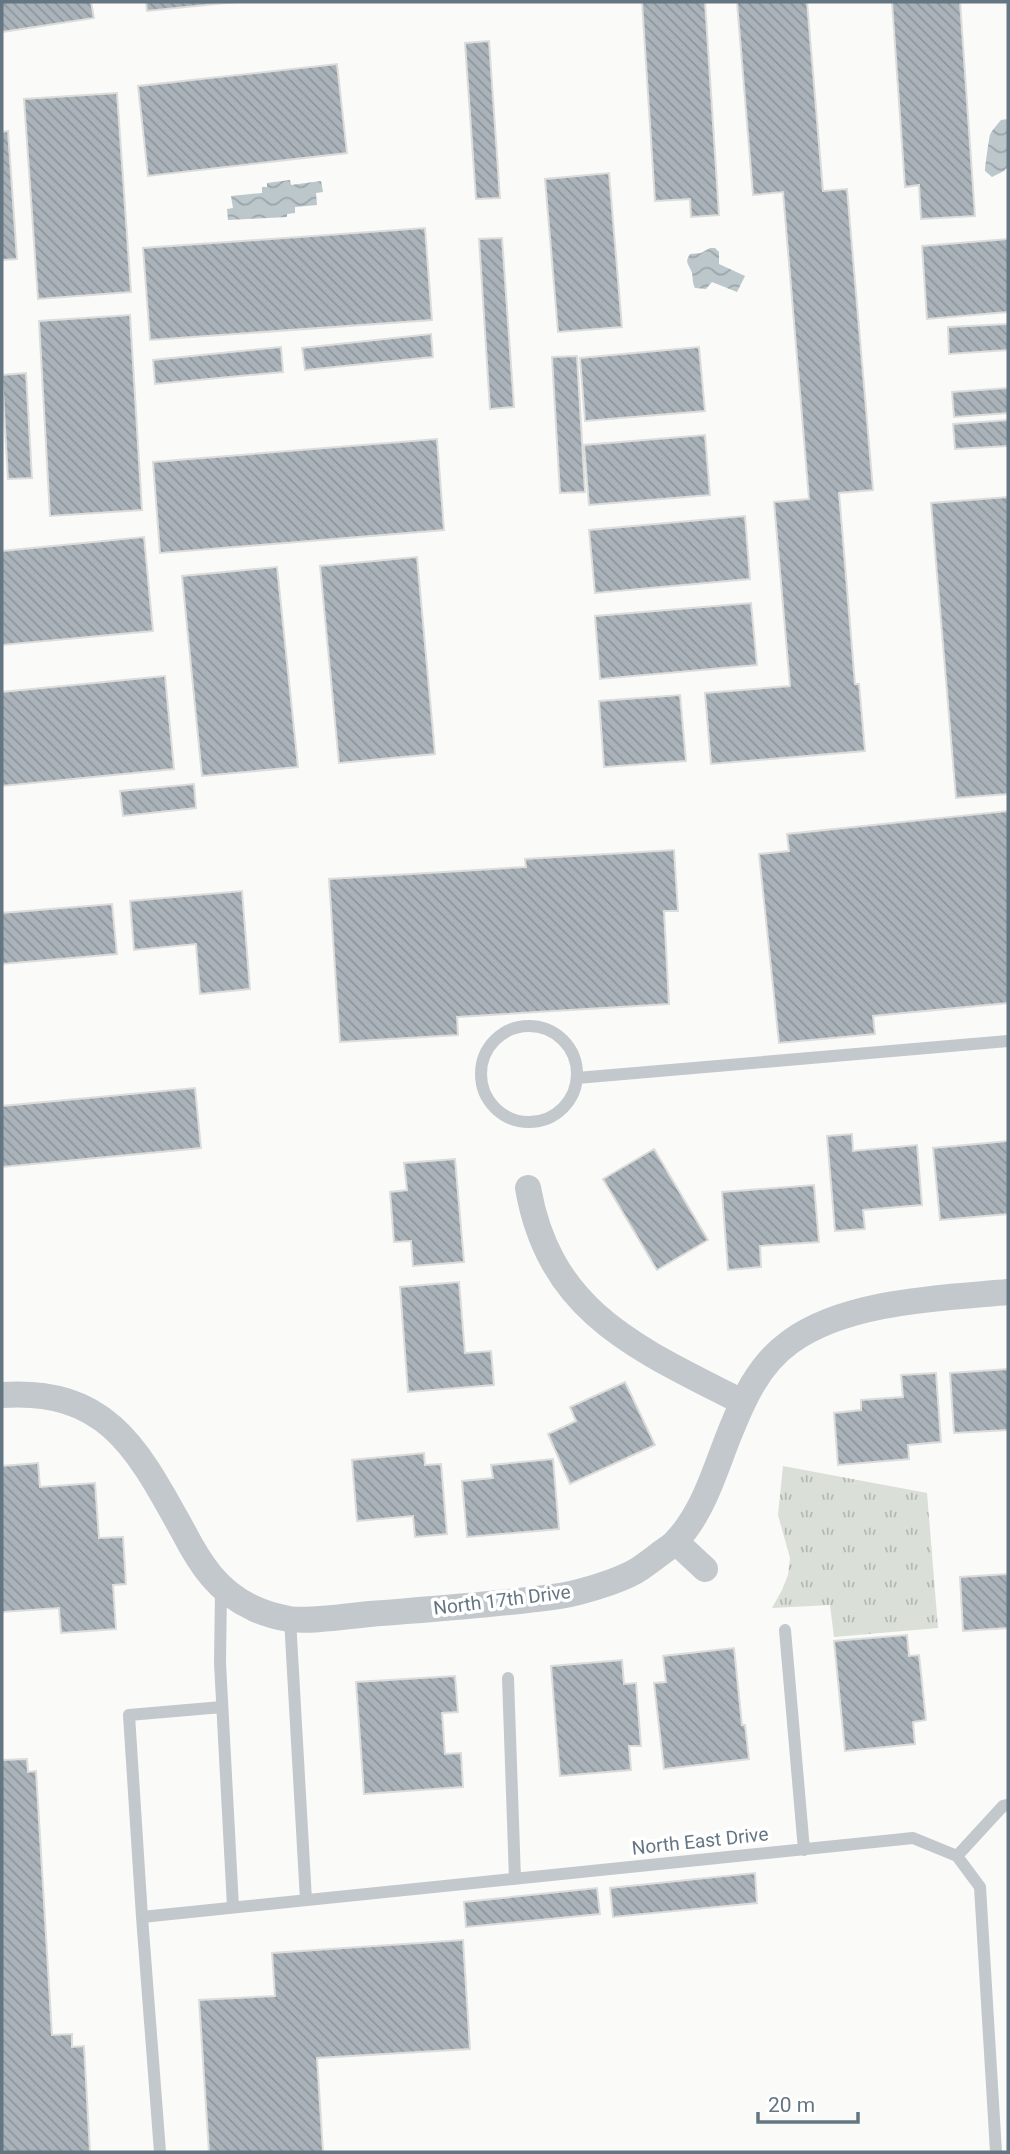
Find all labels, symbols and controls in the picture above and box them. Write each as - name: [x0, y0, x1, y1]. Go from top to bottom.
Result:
- street label: North 17th Drive: [432, 1580, 572, 1620]
- street label: North East Drive: [631, 1822, 769, 1860]
- scale bar: [758, 2080, 858, 2124]
- text: 20 m: [768, 2093, 815, 2117]

